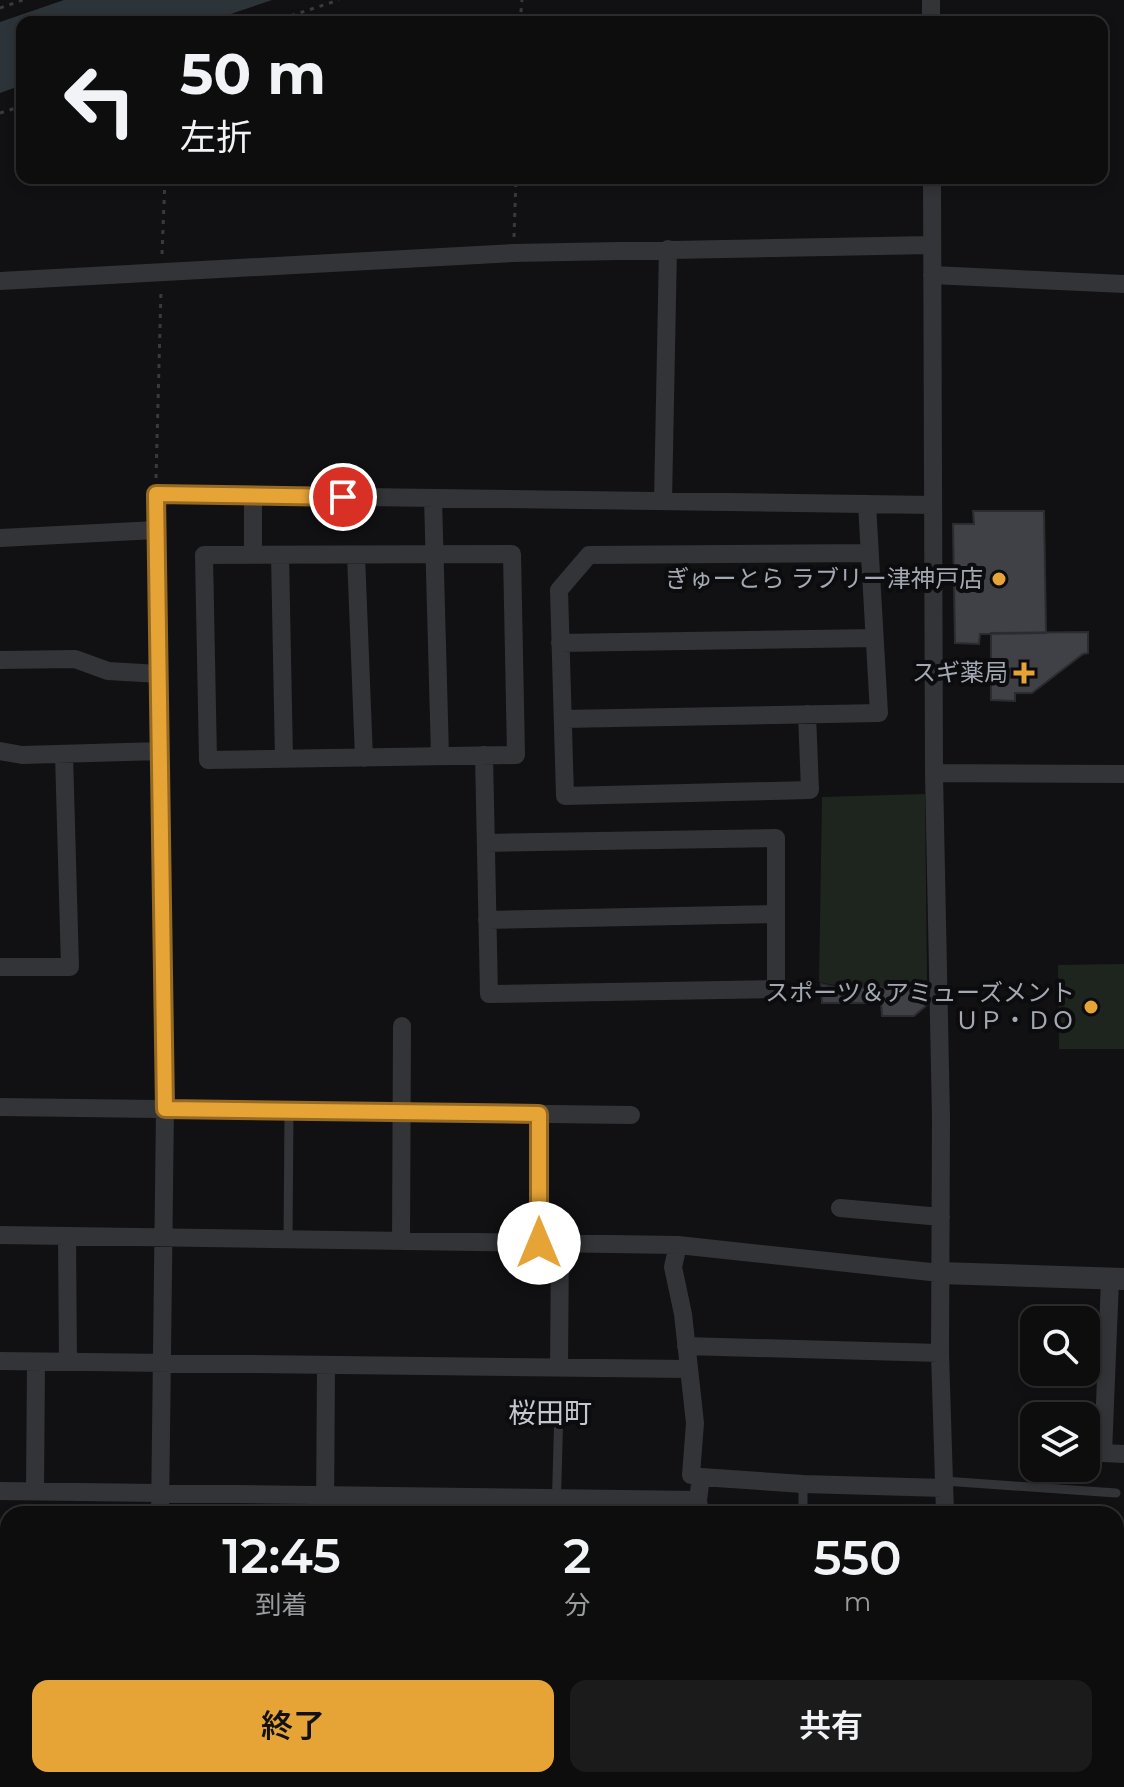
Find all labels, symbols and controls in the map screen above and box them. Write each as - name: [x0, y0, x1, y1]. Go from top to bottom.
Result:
- text: 50 m: [180, 40, 326, 108]
- icon: left: [48, 48, 152, 152]
- text: 左折: [180, 115, 252, 159]
- pin: [309, 463, 377, 531]
- icon: arrive: [321, 475, 365, 519]
- place label: ぎゅーとら ラブリー津神戸店: [665, 564, 983, 593]
- marker: ぎゅーとら ラブリー津神戸店: [990, 570, 1008, 588]
- place label: スギ薬局: [912, 658, 1008, 687]
- marker: スギ薬局: [1015, 664, 1033, 682]
- place label: スポーツ＆アミューズメント ＵＰ・ＤＯ: [765, 978, 1075, 1035]
- marker: スポーツ＆アミューズメント ＵＰ・ＤＯ: [1082, 998, 1100, 1016]
- position arrow: [497, 1201, 581, 1285]
- map controls: [1020, 1306, 1100, 1482]
- button: search: [1020, 1306, 1100, 1386]
- district label: 桜田町: [508, 1396, 592, 1430]
- button: layers: [1020, 1402, 1100, 1482]
- text: 12:45: [222, 1527, 341, 1585]
- text: 2: [563, 1527, 591, 1585]
- text: 550: [813, 1529, 902, 1587]
- text: m: [844, 1586, 871, 1618]
- text: 到着: [256, 1589, 308, 1621]
- text: 分: [564, 1589, 590, 1621]
- button: 終了: [32, 1680, 554, 1772]
- button: 共有: [570, 1680, 1092, 1772]

